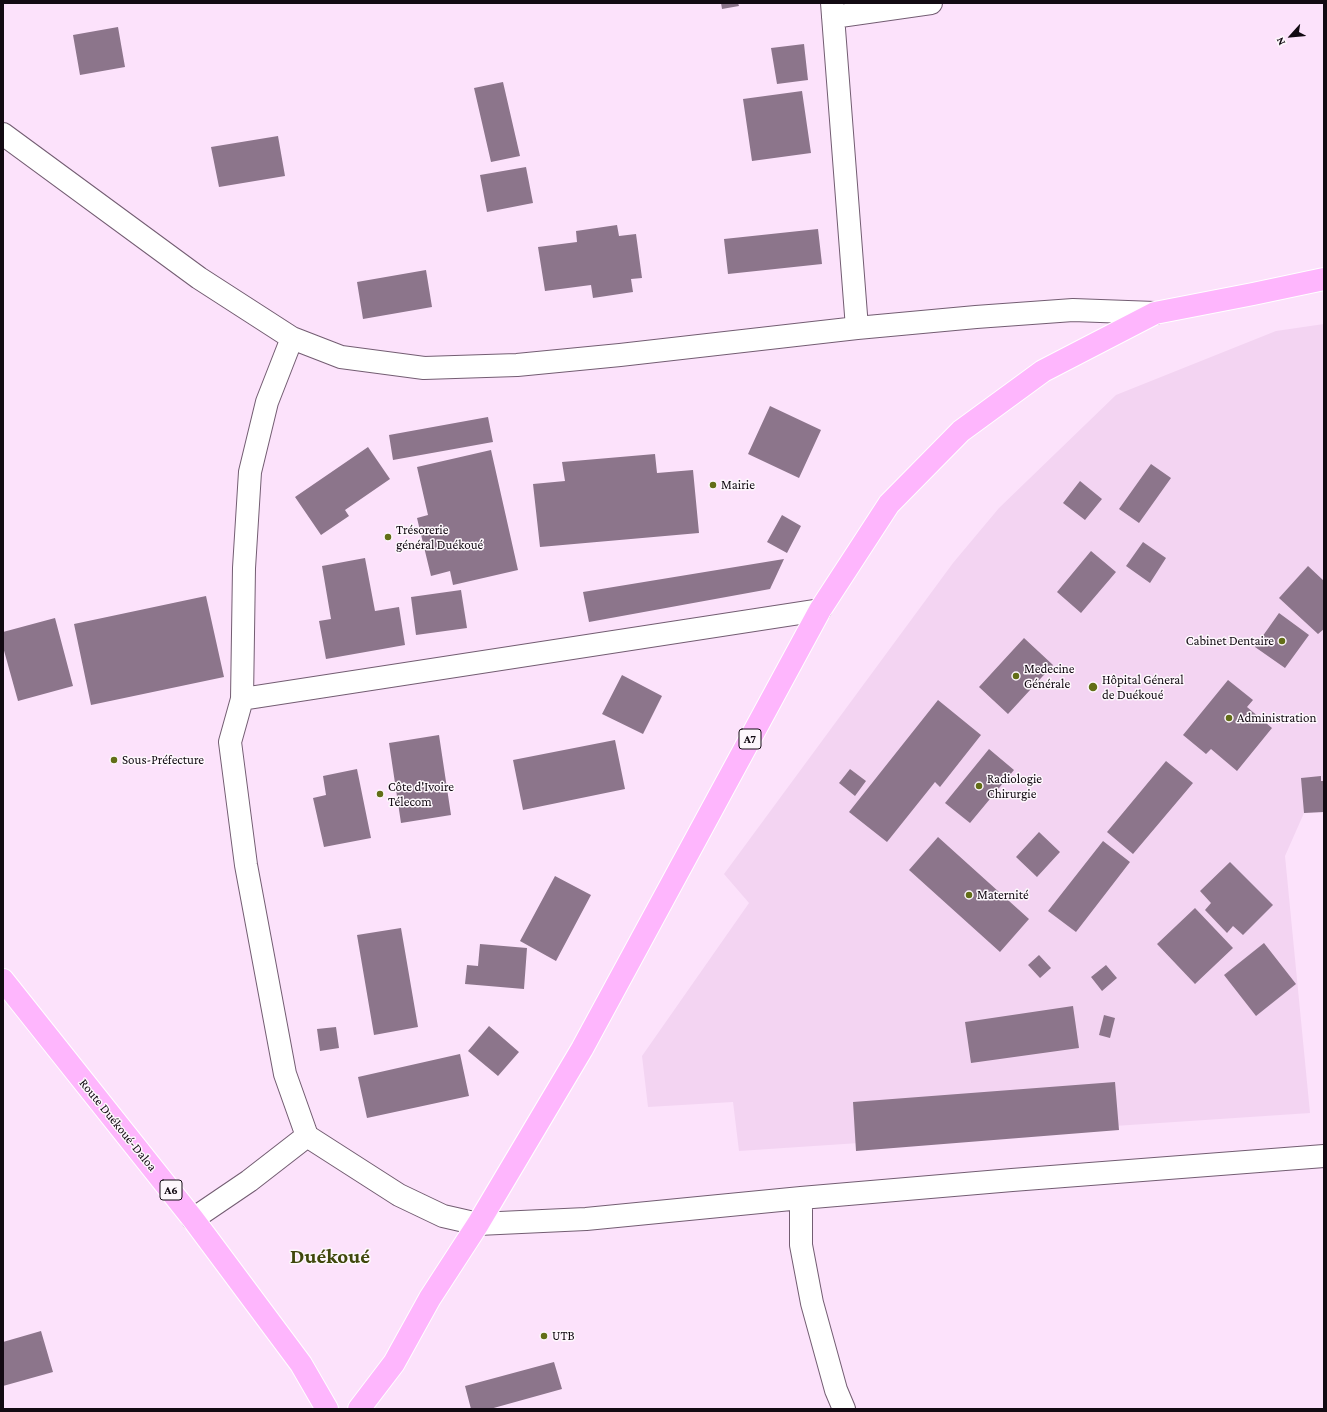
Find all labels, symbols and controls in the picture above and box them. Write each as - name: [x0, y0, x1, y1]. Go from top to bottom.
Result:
- north arrow: [1271, 16, 1311, 56]
- text: N: [1273, 35, 1287, 48]
- place label: Mairie: [721, 477, 755, 493]
- marker: Mairie: [708, 480, 718, 490]
- place label: Trésorerie général Duékoué: [396, 522, 483, 553]
- marker: Trésorerie général Duékoué: [383, 532, 393, 542]
- place label: Cabinet Dentaire: [1186, 633, 1274, 649]
- marker: Cabinet Dentaire: [1277, 636, 1287, 646]
- place label: Medecine Générale: [1024, 661, 1075, 692]
- marker: Medecine Générale: [1011, 671, 1021, 681]
- place label: Hôpital Géneral de Duékoué: [1102, 672, 1184, 703]
- marker: Hôpital Géneral de Duékoué: [1087, 681, 1099, 693]
- place label: Administration: [1237, 710, 1316, 726]
- marker: Administration: [1224, 713, 1234, 723]
- road number: A7: [739, 729, 761, 749]
- place label: Sous-Préfecture: [122, 752, 204, 768]
- marker: Sous-Préfecture: [109, 755, 119, 765]
- place label: Radiologie Chirurgie: [987, 771, 1042, 802]
- place label: Côte d'Ivoire Télecom: [388, 779, 454, 810]
- marker: Radiologie Chirurgie: [974, 781, 984, 791]
- marker: Côte d'Ivoire Télecom: [375, 789, 385, 799]
- place label: Maternité: [977, 887, 1029, 903]
- marker: Maternité: [964, 890, 974, 900]
- street label: Route Duékoué-Daloa: [76, 1076, 160, 1174]
- road number: A6: [160, 1180, 182, 1200]
- district label: Duékoué: [290, 1244, 370, 1270]
- place label: UTB: [552, 1328, 575, 1344]
- marker: UTB: [539, 1331, 549, 1341]

